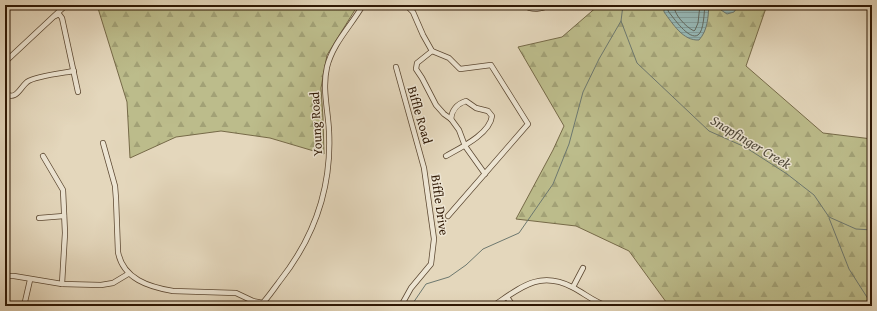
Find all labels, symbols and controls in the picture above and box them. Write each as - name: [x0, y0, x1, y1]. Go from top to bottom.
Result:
- street label: Biffle Road: [403, 84, 437, 146]
- street label: Young Road: [305, 91, 327, 157]
- water label: Snapfinger Creek: [707, 110, 796, 174]
- street label: Biffle Drive: [426, 173, 454, 237]

